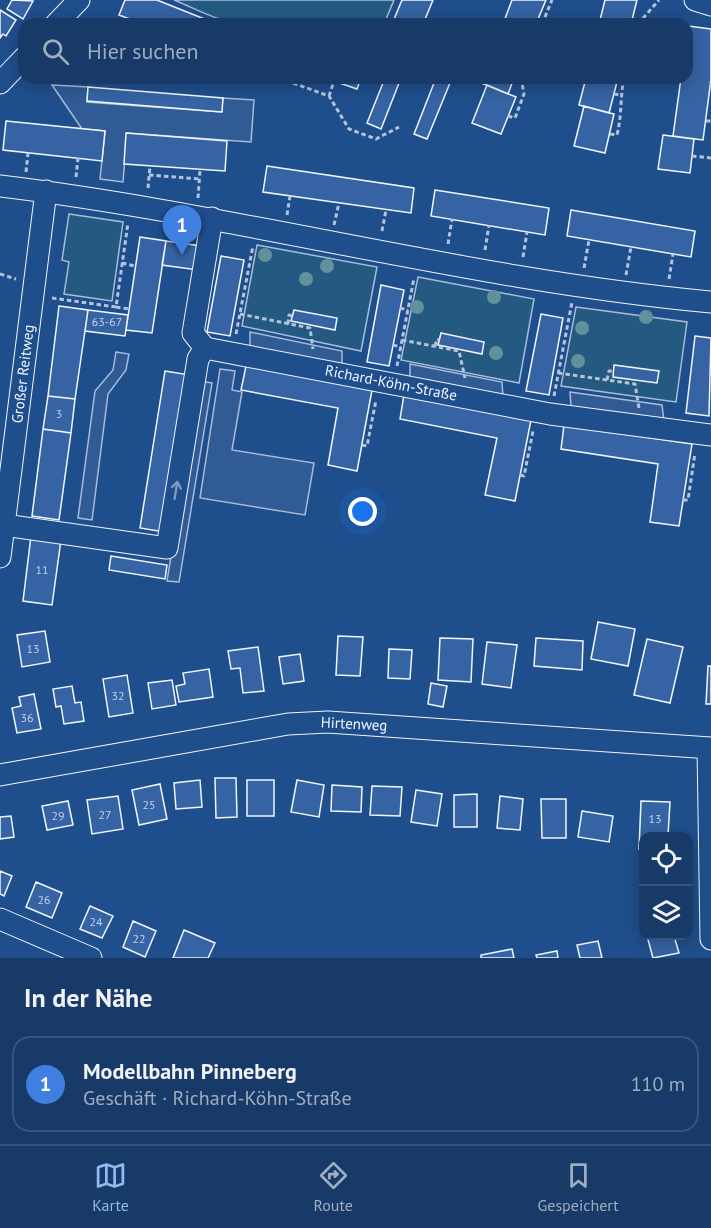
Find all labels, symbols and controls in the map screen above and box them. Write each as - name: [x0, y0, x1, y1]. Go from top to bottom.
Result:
- search box: [18, 18, 693, 84]
- icon: search: [39, 35, 72, 68]
- text: Hier suchen: [87, 37, 199, 65]
- pin: 1: [162, 206, 201, 255]
- house number: 63-67: [92, 314, 122, 329]
- street label: Großer Reitweg: [7, 324, 38, 424]
- street label: Richard-Köhn-Straße: [323, 360, 459, 405]
- house number: 3: [56, 406, 62, 421]
- one-way arrow: [171, 481, 182, 500]
- your location: [348, 497, 377, 526]
- house number: 11: [35, 562, 49, 577]
- house number: 13: [26, 641, 40, 656]
- house number: 32: [111, 688, 125, 703]
- house number: 36: [20, 710, 34, 725]
- street label: Hirtenweg: [320, 712, 388, 735]
- house number: 25: [142, 797, 156, 812]
- house number: 27: [98, 807, 112, 822]
- house number: 29: [51, 808, 65, 823]
- house number: 13: [648, 811, 662, 826]
- map controls: [639, 832, 693, 940]
- button: locate: [639, 832, 693, 886]
- button: layers: [639, 886, 693, 940]
- house number: 26: [37, 892, 51, 907]
- house number: 24: [89, 914, 103, 929]
- house number: 22: [132, 931, 146, 946]
- text: In der Nähe: [24, 981, 152, 1014]
- text: Modellbahn Pinneberg: [83, 1057, 297, 1085]
- text: 1: [40, 1071, 51, 1097]
- text: 110 m: [631, 1071, 685, 1097]
- text: Geschäft · Richard-Köhn-Straße: [83, 1085, 352, 1111]
- tab: Karte: [92, 1159, 129, 1215]
- tab: Route: [314, 1159, 353, 1215]
- tab: Gespeichert: [537, 1159, 619, 1215]

